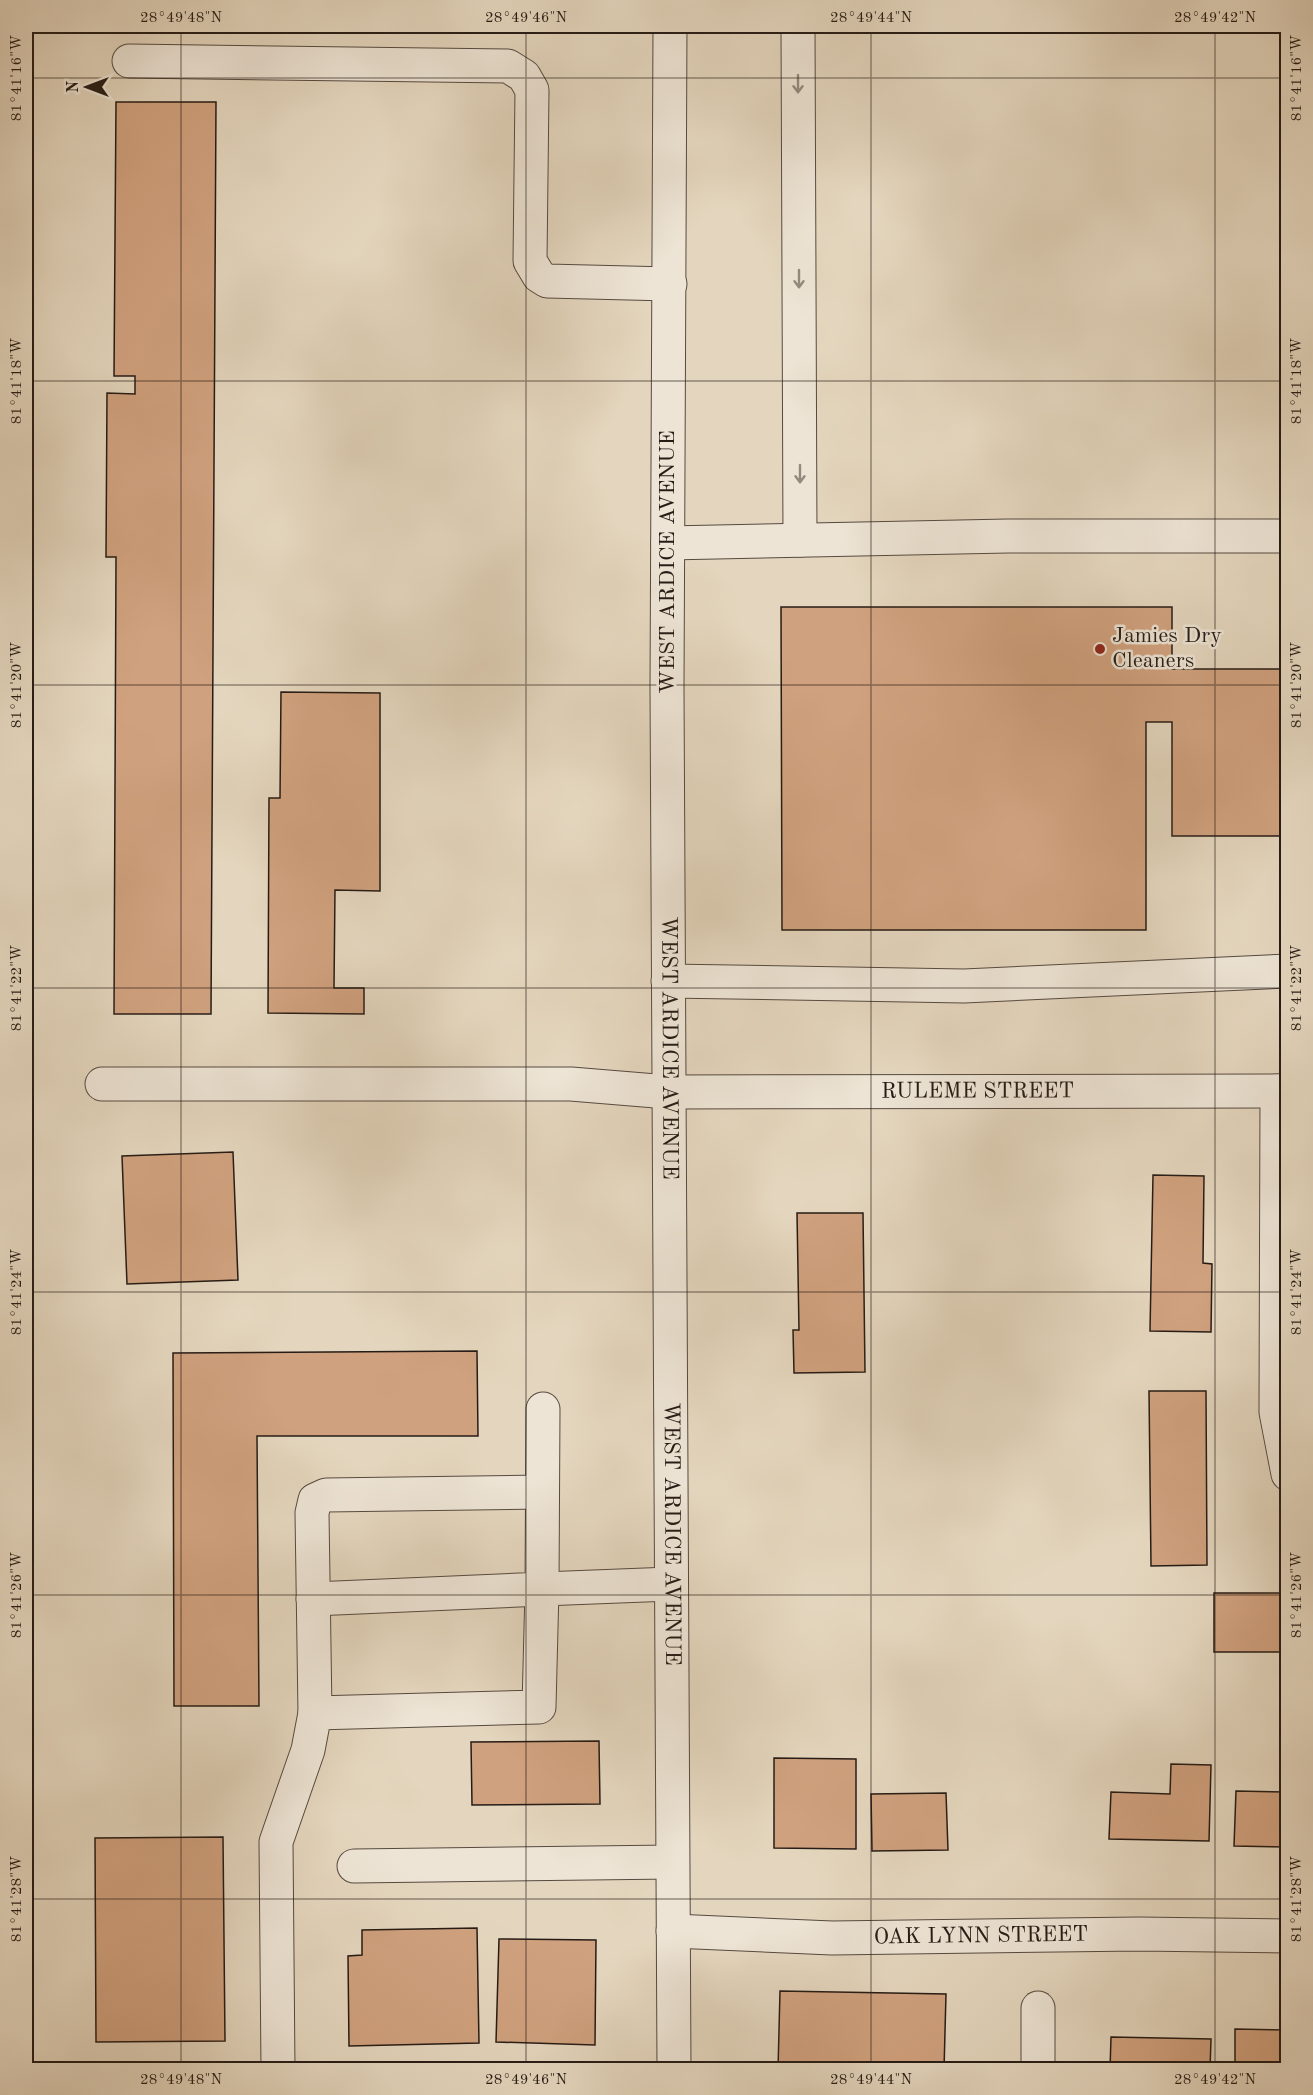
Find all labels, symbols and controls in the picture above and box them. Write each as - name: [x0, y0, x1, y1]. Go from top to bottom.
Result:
- text: 28°49'48"N: [140, 11, 222, 26]
- text: 28°49'46"N: [485, 11, 567, 26]
- text: 28°49'44"N: [830, 11, 912, 26]
- text: 28°49'42"N: [1174, 11, 1256, 26]
- text: 81°41'16"W: [10, 35, 25, 121]
- text: 81°41'16"W: [1290, 35, 1305, 121]
- north arrow: [57, 57, 117, 117]
- one-way arrow: [792, 73, 804, 93]
- text: N: [66, 80, 82, 93]
- one-way arrow: [793, 268, 805, 288]
- text: 81°41'18"W: [10, 338, 25, 424]
- text: 81°41'18"W: [1290, 338, 1305, 424]
- street label: WEST ARDICE AVENUE: [657, 430, 679, 694]
- one-way arrow: [794, 463, 806, 483]
- place label: Jamies Dry Cleaners: [1112, 625, 1222, 672]
- text: 81°41'20"W: [10, 642, 25, 728]
- marker: Jamies Dry Cleaners: [1093, 642, 1107, 656]
- text: 81°41'20"W: [1290, 642, 1305, 728]
- street label: WEST ARDICE AVENUE: [657, 916, 680, 1180]
- text: 81°41'22"W: [10, 945, 25, 1031]
- text: 81°41'22"W: [1290, 945, 1305, 1031]
- street label: RULEME STREET: [881, 1080, 1074, 1103]
- text: 81°41'24"W: [10, 1249, 25, 1335]
- text: 81°41'24"W: [1290, 1249, 1305, 1335]
- street label: WEST ARDICE AVENUE: [660, 1402, 683, 1666]
- text: 81°41'26"W: [10, 1552, 25, 1638]
- text: 81°41'26"W: [1290, 1552, 1305, 1638]
- text: 81°41'28"W: [10, 1856, 25, 1942]
- text: 81°41'28"W: [1290, 1856, 1305, 1942]
- street label: OAK LYNN STREET: [873, 1924, 1088, 1948]
- text: 28°49'48"N: [140, 2073, 222, 2088]
- text: 28°49'46"N: [485, 2073, 567, 2088]
- text: 28°49'44"N: [830, 2073, 912, 2088]
- text: 28°49'42"N: [1174, 2073, 1256, 2088]

